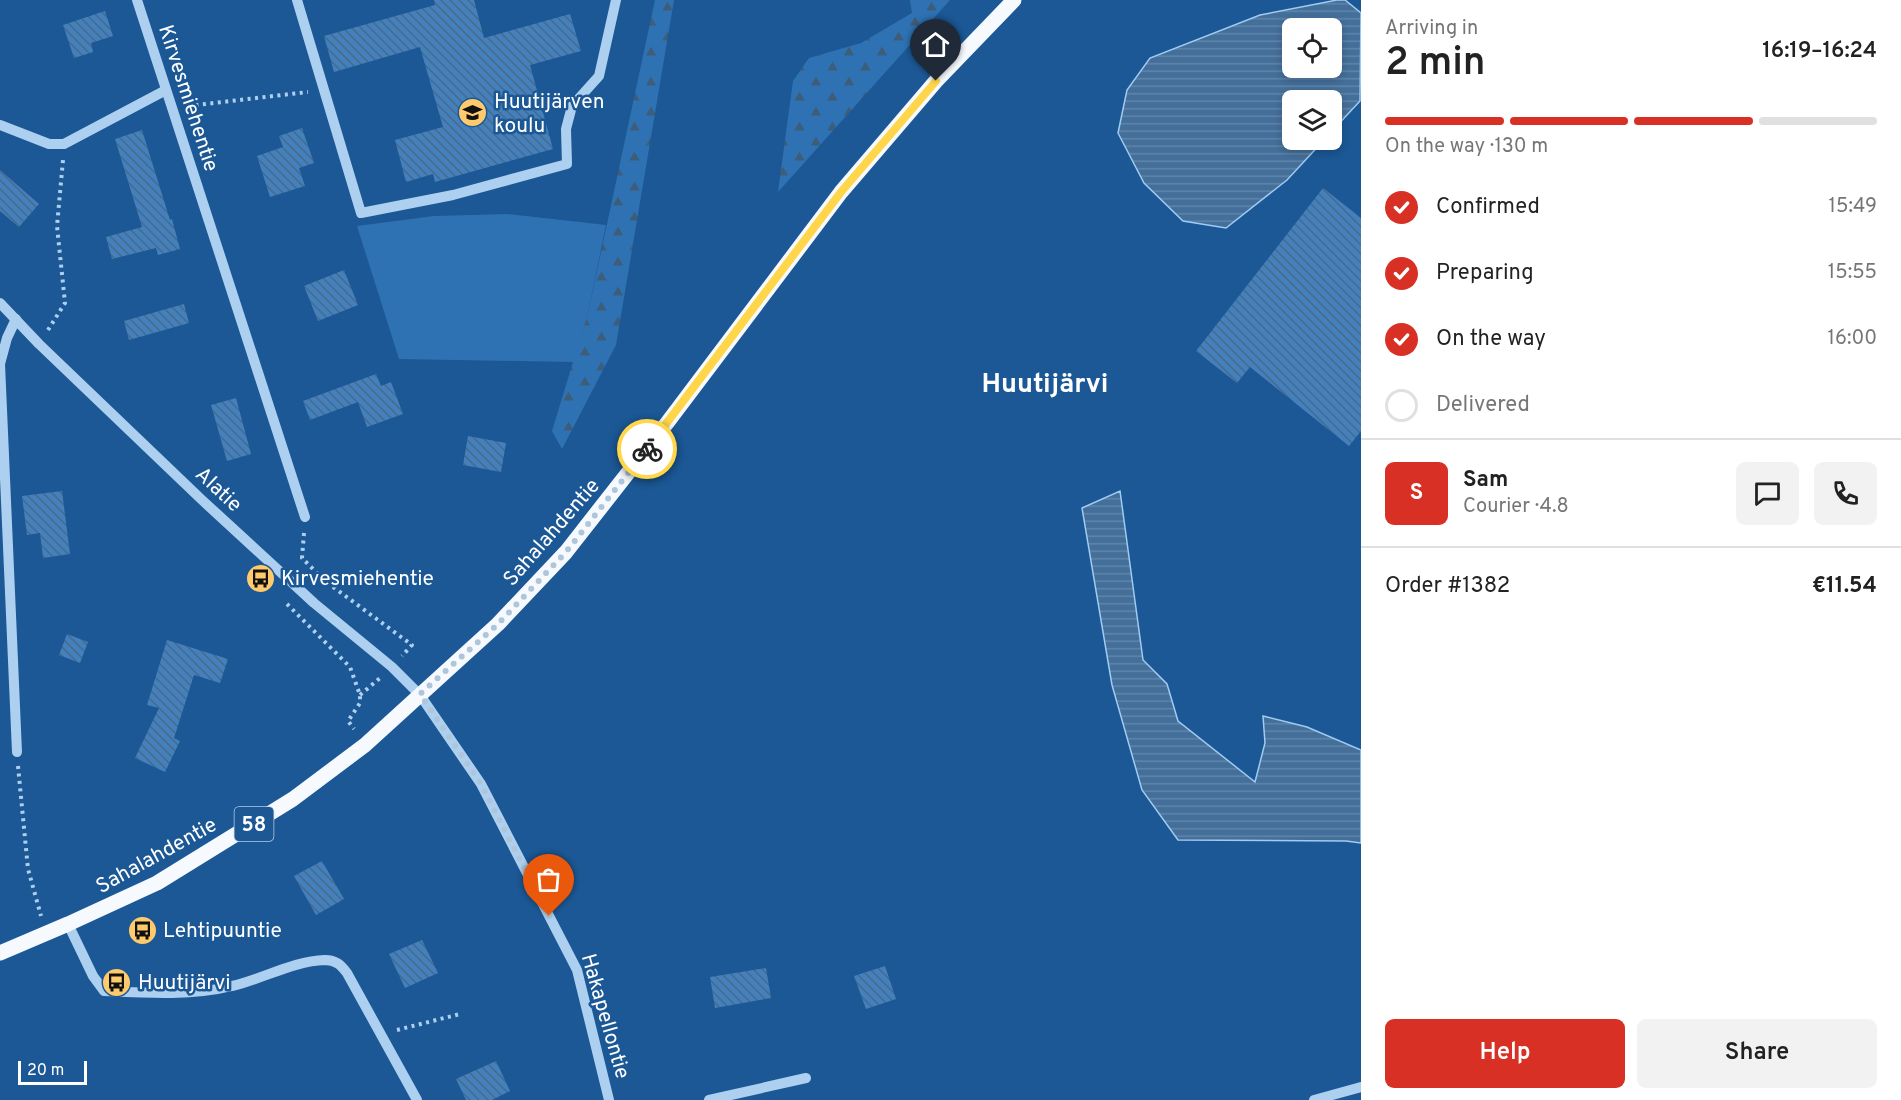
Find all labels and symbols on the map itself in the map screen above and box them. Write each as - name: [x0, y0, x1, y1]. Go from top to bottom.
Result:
- pin: [910, 19, 961, 81]
- street label: Kirvesmiehentie: [151, 22, 224, 175]
- place label: Huutijärven koulu: [494, 89, 605, 140]
- school or university icon: Huutijärven koulu: [457, 97, 489, 129]
- district label: Huutijärvi: [982, 368, 1108, 402]
- courier: [617, 419, 677, 479]
- street label: Alatie: [189, 462, 247, 519]
- street label: Sahalahdentie: [498, 473, 606, 593]
- bus stop icon: Kirvesmiehentie: [244, 562, 276, 594]
- place label: Kirvesmiehentie: [281, 566, 434, 593]
- road number: 58: [234, 807, 274, 841]
- street label: Sahalahdentie: [91, 812, 222, 901]
- pin: [523, 854, 574, 916]
- bus stop icon: Lehtipuuntie: [126, 914, 158, 946]
- place label: Lehtipuuntie: [163, 918, 282, 945]
- street label: Hakapellontie: [574, 951, 635, 1082]
- bus stop icon: Huutijärvi: [101, 966, 133, 998]
- place label: Huutijärvi: [138, 970, 231, 997]
- scale bar: [18, 1058, 87, 1086]

